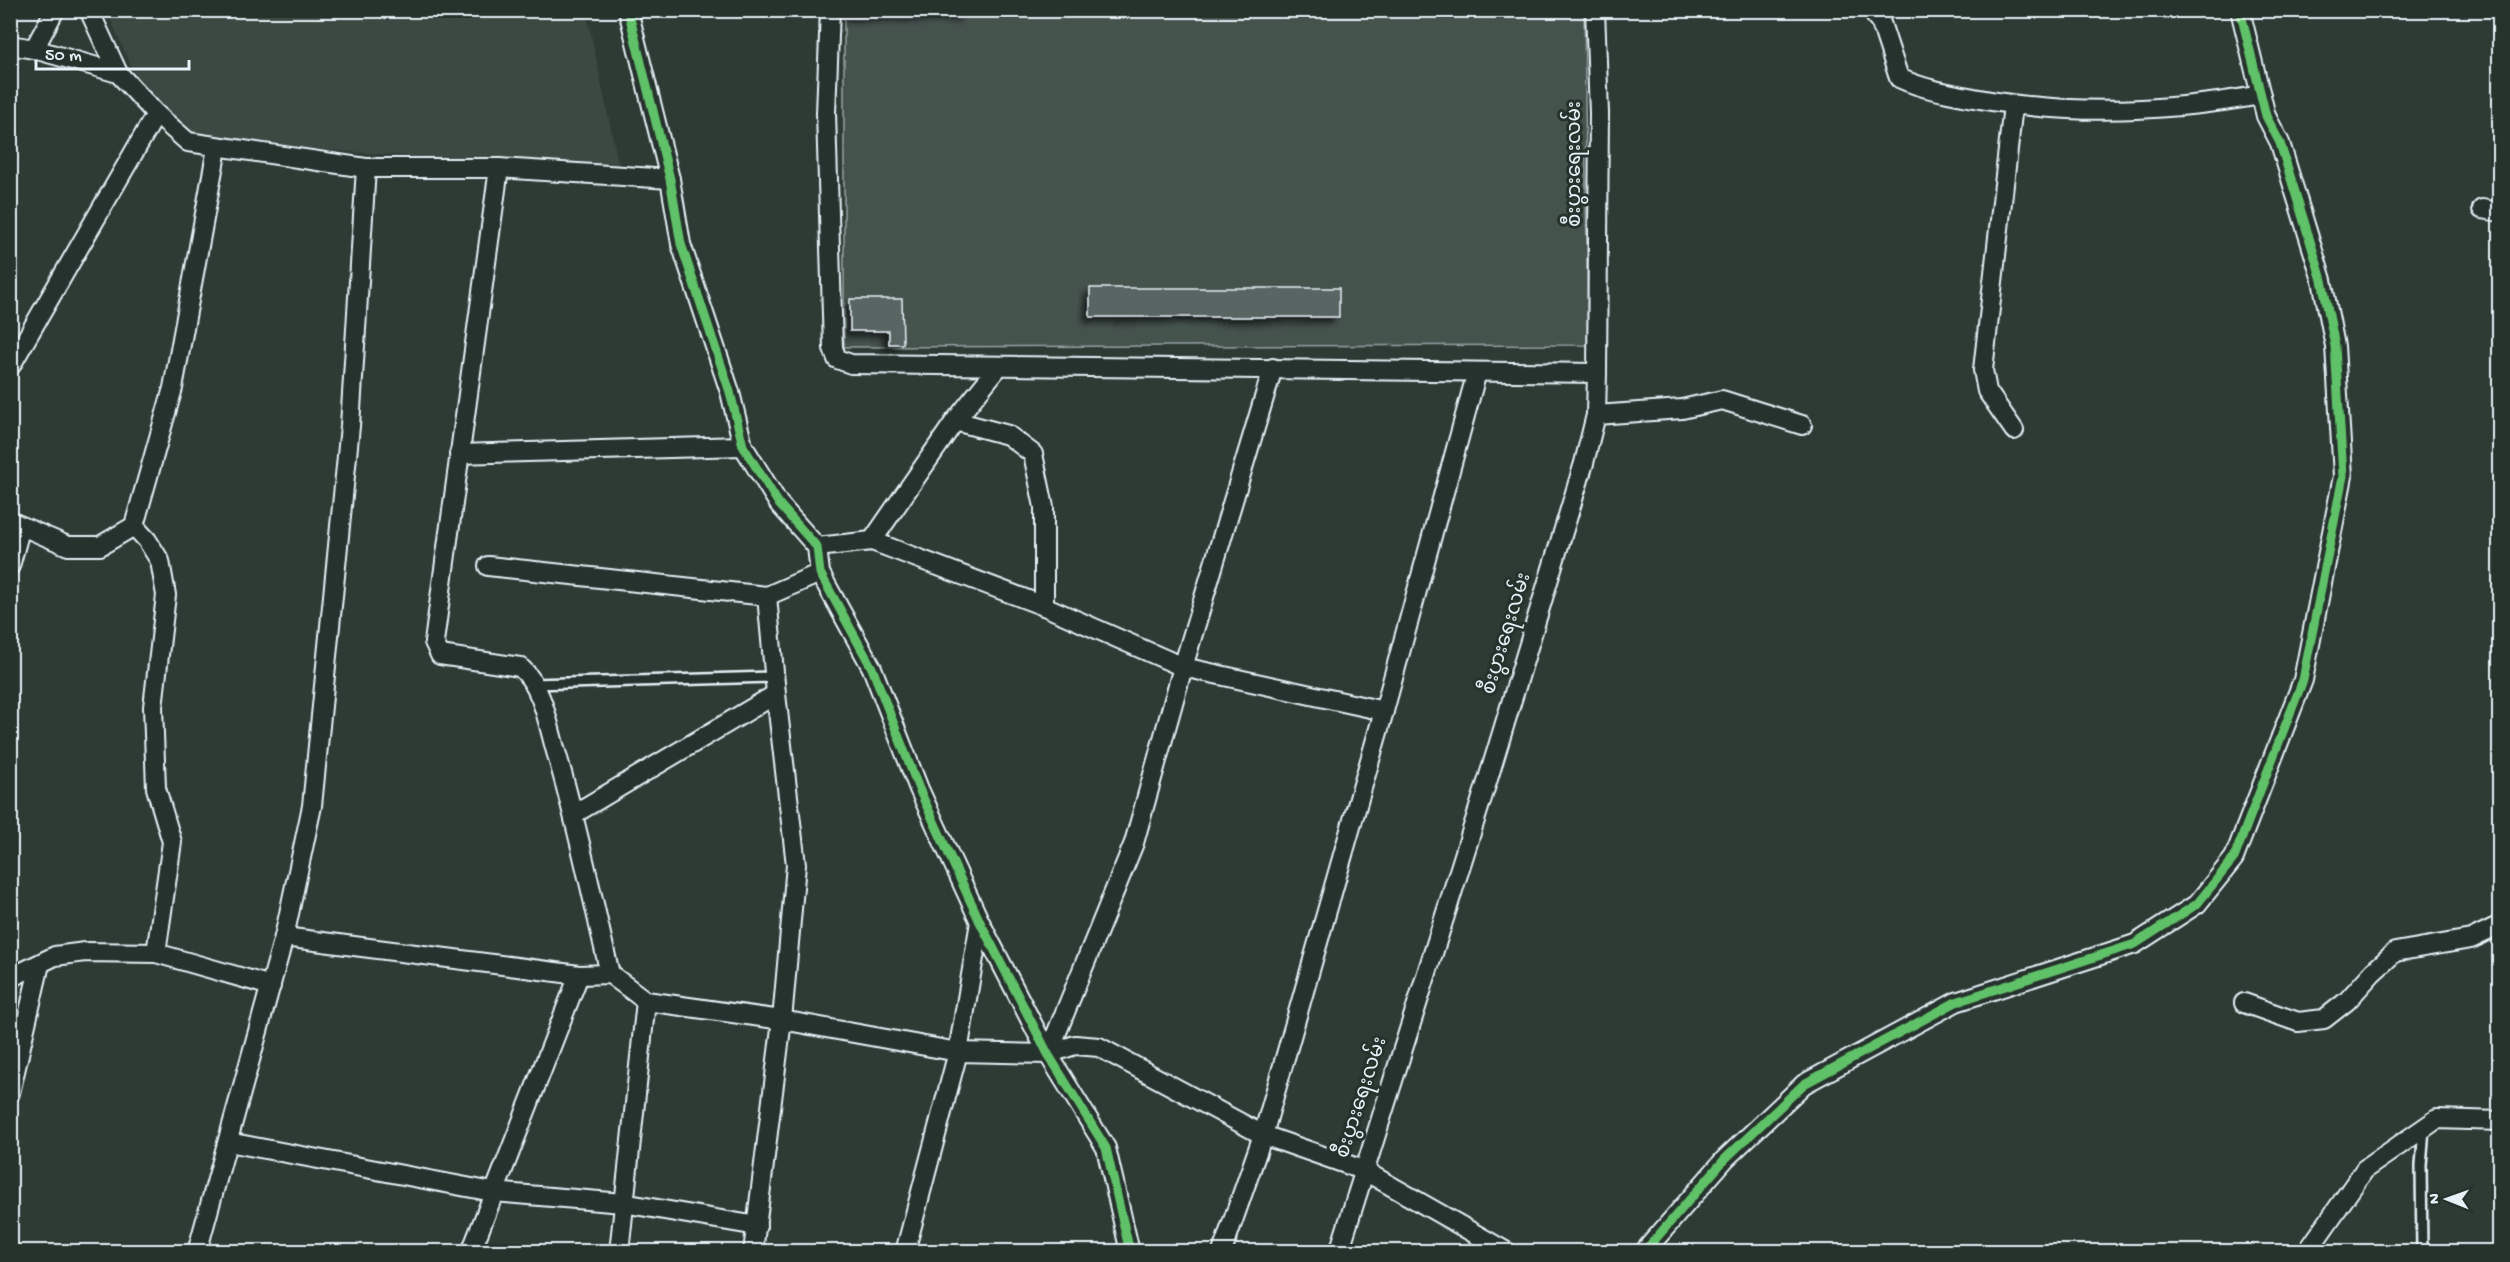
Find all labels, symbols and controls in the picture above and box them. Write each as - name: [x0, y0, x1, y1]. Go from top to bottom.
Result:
- scale bar: [36, 33, 189, 71]
- text: 50 m: [45, 46, 82, 67]
- street label: စီးပွားရေးလမ်း: [1559, 101, 1589, 227]
- street label: စီးပွားရေးလမ်း: [1473, 569, 1538, 698]
- street label: စီးပွားရေးလမ်း: [1327, 1033, 1394, 1162]
- north arrow: [2417, 1169, 2477, 1229]
- text: N: [2426, 1193, 2445, 1204]

